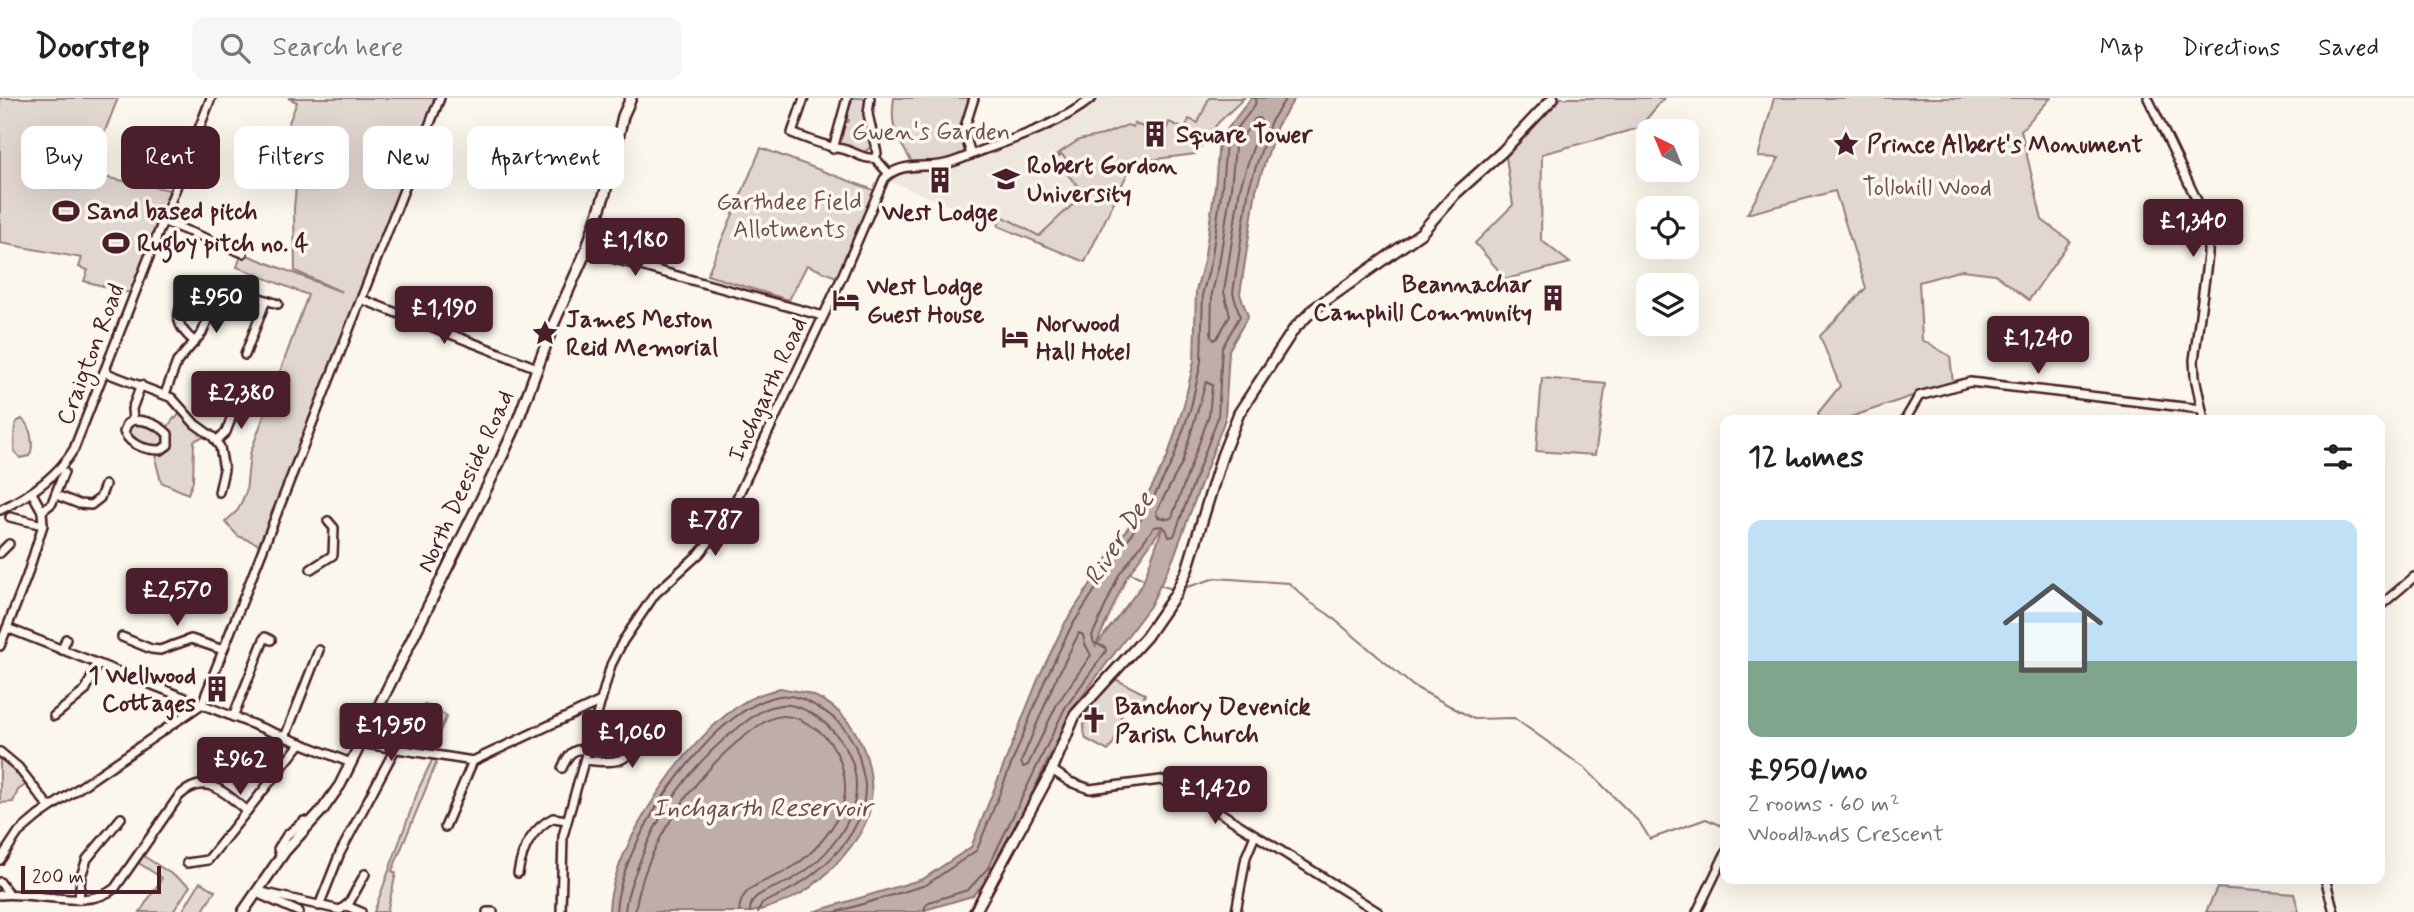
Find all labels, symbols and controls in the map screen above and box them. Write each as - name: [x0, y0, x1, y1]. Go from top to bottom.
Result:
- search box: [192, 17, 682, 80]
- text: Doorstep: [35, 26, 150, 70]
- icon: search: [216, 29, 254, 67]
- text: Search here: [272, 31, 403, 65]
- text: Map: [2100, 33, 2144, 64]
- text: Directions: [2182, 33, 2280, 64]
- text: Saved: [2318, 33, 2379, 64]
- park label: Gwen's Garden: [852, 117, 1010, 148]
- building icon: Square Tower: [1140, 119, 1170, 149]
- north arrow: [1636, 119, 1699, 182]
- map controls: [1636, 119, 1699, 336]
- place label: Square Tower: [1176, 120, 1313, 151]
- chip: Buy: [21, 126, 107, 189]
- chip: Rent: [121, 126, 220, 189]
- chip: Filters: [234, 126, 349, 189]
- chip: New: [363, 126, 453, 189]
- chip: Apartment: [467, 126, 624, 189]
- place icon: Prince Albert's Monument: [1831, 129, 1861, 159]
- place label: Prince Albert's Monument: [1867, 130, 2143, 161]
- place label: Robert Gordon University: [1027, 151, 1177, 210]
- school or university icon: Robert Gordon University: [991, 164, 1021, 194]
- building icon: West Lodge: [925, 165, 955, 195]
- park label: Tollohill Wood: [1862, 173, 1992, 204]
- park label: Garthdee Field Allotments: [716, 187, 862, 246]
- sports icon: Sand based pitch: [51, 196, 81, 226]
- button: locate: [1636, 196, 1699, 259]
- place label: Sand based pitch: [87, 197, 258, 228]
- place label: West Lodge: [881, 198, 998, 232]
- pin: £1,340: [2136, 200, 2250, 259]
- text: £1,340: [2159, 207, 2227, 237]
- pin: £1,180: [578, 218, 692, 278]
- text: £1,180: [602, 226, 668, 256]
- sports icon: Rugby pitch no. 4: [101, 228, 131, 258]
- place label: Rugby pitch no. 4: [137, 229, 309, 263]
- place label: Beannachar Camphill Community: [1313, 270, 1532, 329]
- place label: West Lodge Guest House: [866, 272, 985, 331]
- button: layers: [1636, 273, 1699, 336]
- pin: £950: [175, 275, 257, 335]
- street label: Craigton Road: [50, 279, 134, 430]
- text: £950: [189, 283, 243, 313]
- building icon: Beannachar Camphill Community: [1538, 283, 1568, 313]
- hotel icon: West Lodge Guest House: [831, 285, 861, 315]
- pin: £1,190: [387, 286, 501, 346]
- text: £1,190: [411, 294, 477, 324]
- place label: James Meston Reid Memorial: [566, 305, 718, 364]
- place label: Norwood Hall Hotel: [1036, 309, 1130, 368]
- street label: Inchgarth Road: [721, 313, 815, 467]
- pin: £1,240: [1981, 316, 2095, 376]
- place icon: James Meston Reid Memorial: [530, 318, 560, 348]
- hotel icon: Norwood Hall Hotel: [1000, 322, 1030, 352]
- text: £1,240: [2003, 324, 2073, 354]
- pin: £2,380: [184, 372, 298, 431]
- text: £2,380: [207, 379, 275, 409]
- street label: North Deeside Road: [411, 386, 522, 578]
- text: 12 homes: [1748, 438, 1864, 477]
- icon: filters: [2319, 438, 2357, 476]
- water label: River Dee: [1077, 484, 1163, 593]
- pin: £787: [674, 498, 756, 558]
- text: £787: [687, 506, 743, 536]
- icon: home: [1990, 565, 2116, 691]
- pin: £2,570: [120, 568, 234, 628]
- text: £2,570: [142, 576, 212, 606]
- place label: 1 Wellwood Cottages: [88, 661, 196, 721]
- building icon: 1 Wellwood Cottages: [202, 674, 232, 704]
- place label: Banchory Devenick Parish Church: [1115, 692, 1311, 751]
- pin: £1,950: [334, 704, 448, 763]
- church icon: Banchory Devenick Parish Church: [1079, 705, 1109, 735]
- pin: £1,060: [575, 710, 689, 770]
- text: £1,950: [356, 711, 426, 741]
- text: £1,060: [598, 718, 666, 748]
- pin: £962: [199, 738, 281, 797]
- text: £962: [213, 745, 267, 775]
- text: £950/mo: [1748, 751, 1868, 790]
- pin: £1,420: [1158, 766, 1272, 826]
- text: £1,420: [1179, 774, 1251, 804]
- text: 2 rooms · 60 m²: [1748, 790, 1900, 820]
- water label: Inchgarth Reservoir: [653, 792, 875, 826]
- text: Woodlands Crescent: [1748, 820, 1944, 850]
- scale bar: [21, 863, 161, 895]
- text: 200 m: [32, 865, 84, 890]

